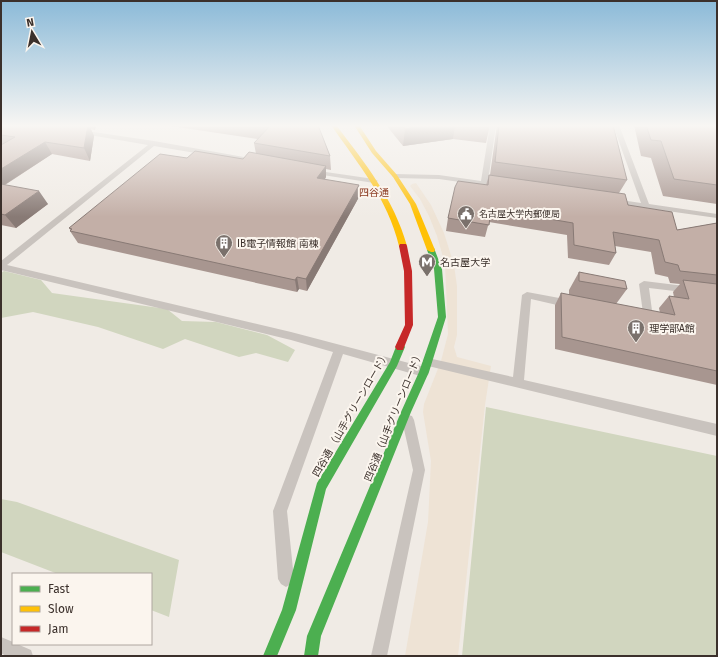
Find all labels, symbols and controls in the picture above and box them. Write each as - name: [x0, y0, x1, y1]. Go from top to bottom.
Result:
- north arrow: [12, 12, 52, 52]
- text: N: [26, 16, 35, 30]
- district label: 四谷通: [359, 187, 389, 199]
- public building icon: 名古屋大学内郵便局: [456, 204, 476, 229]
- place label: 名古屋大学内郵便局: [479, 209, 560, 219]
- building icon: IB電子情報館 南棟: [214, 233, 234, 258]
- place label: IB電子情報館 南棟: [237, 238, 319, 250]
- metro station icon: 名古屋大学: [417, 252, 437, 277]
- place label: 名古屋大学: [440, 257, 490, 269]
- building icon: 理学部A館: [626, 318, 646, 343]
- place label: 理学部A館: [649, 323, 695, 335]
- street label: 四谷通（山手グリーンロード）: [362, 349, 426, 483]
- street label: 四谷通 （山手グリーンロード）: [310, 350, 392, 479]
- legend: [12, 573, 152, 645]
- text: Fast: [48, 582, 70, 596]
- text: Slow: [48, 602, 74, 616]
- text: Jam: [48, 622, 68, 636]

